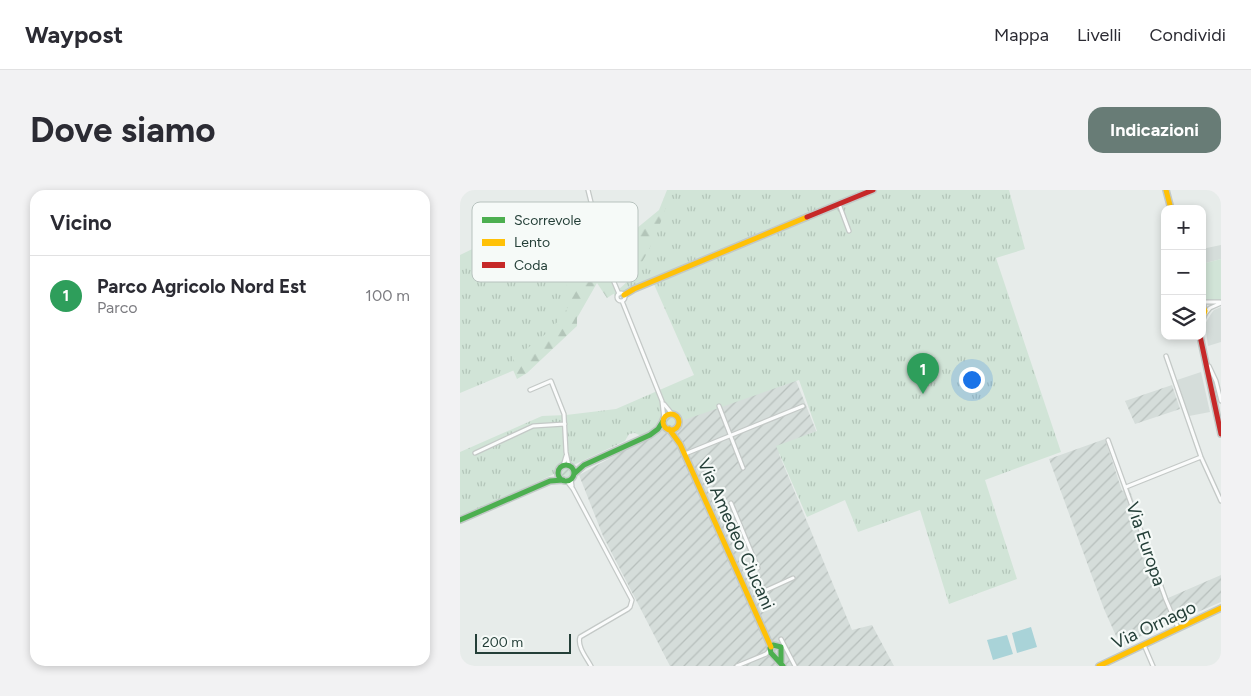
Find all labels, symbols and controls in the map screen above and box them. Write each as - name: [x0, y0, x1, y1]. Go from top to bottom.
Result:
- text: Waypost: [25, 20, 123, 49]
- text: Mappa: [994, 24, 1049, 46]
- text: Livelli: [1077, 24, 1122, 46]
- text: Condividi: [1150, 24, 1226, 46]
- button: Indicazioni: [1088, 107, 1221, 153]
- text: Dove siamo: [30, 109, 216, 151]
- legend: [472, 202, 638, 282]
- map controls: [1161, 205, 1206, 340]
- button: +: [1161, 205, 1206, 250]
- text: Vicino: [50, 210, 112, 235]
- text: Scorrevole: [514, 212, 582, 229]
- text: Lento: [514, 234, 550, 251]
- button: −: [1161, 250, 1206, 295]
- text: Coda: [514, 257, 548, 274]
- text: Parco Agricolo Nord Est: [97, 275, 307, 298]
- text: 1: [63, 286, 69, 305]
- text: 100 m: [365, 286, 410, 305]
- button: layers: [1161, 295, 1206, 340]
- text: Parco: [97, 298, 138, 317]
- pin: 1: [907, 353, 939, 394]
- your location: [959, 367, 985, 393]
- street label: Via Amedeo Ciucani: [693, 455, 779, 613]
- street label: Via Europa: [1121, 499, 1171, 589]
- street label: Via Ornago: [1108, 596, 1200, 654]
- scale bar: [475, 631, 571, 654]
- text: 200 m: [482, 634, 523, 651]

